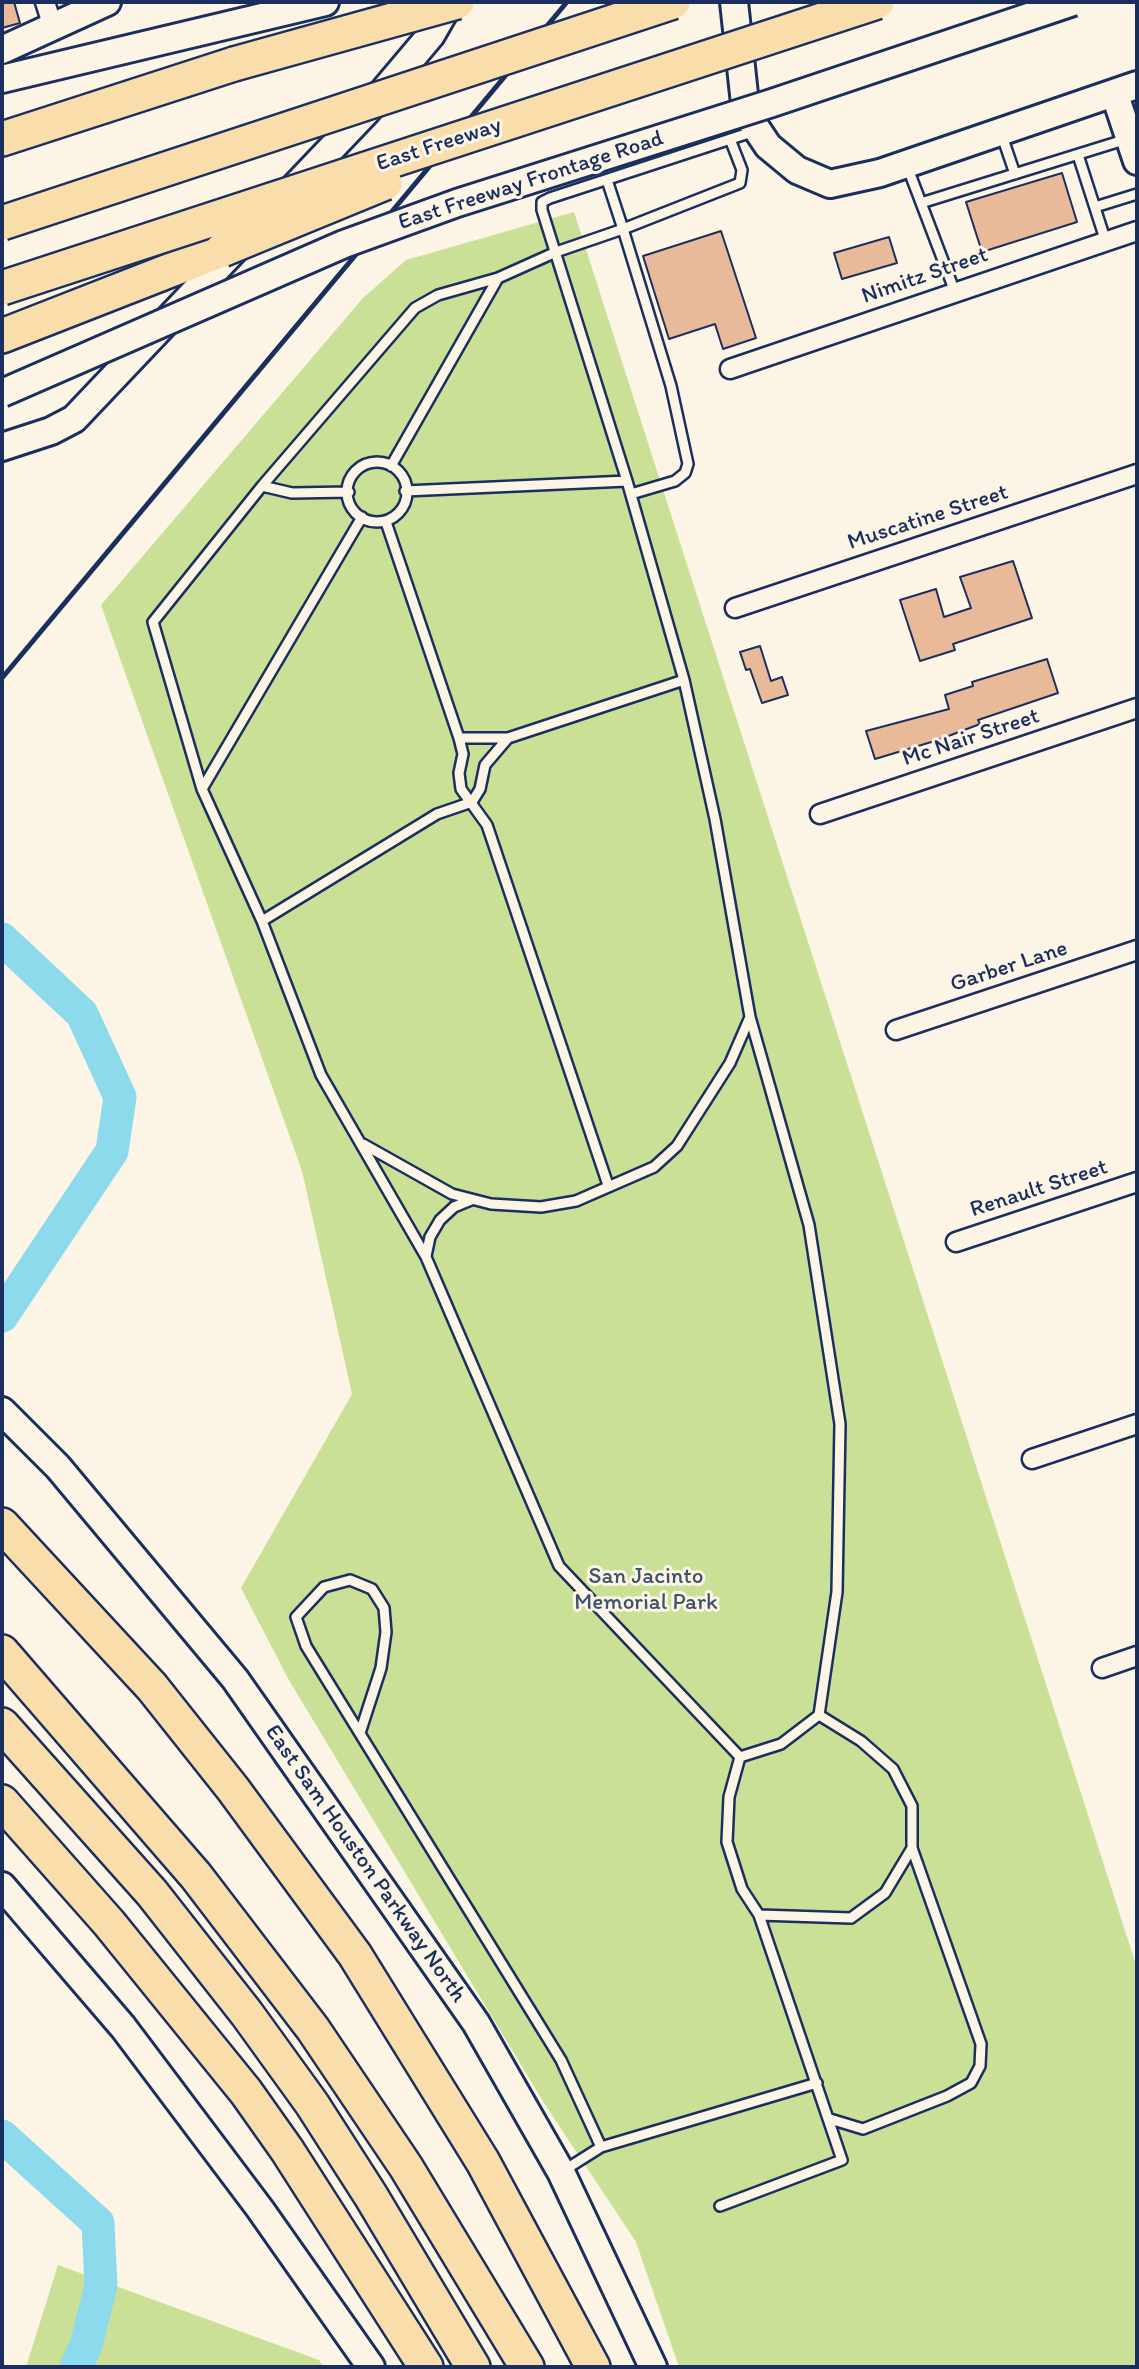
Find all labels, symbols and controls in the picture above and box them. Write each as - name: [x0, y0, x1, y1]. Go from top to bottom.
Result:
- street label: East Freeway: [373, 112, 505, 178]
- street label: East Freeway Frontage Road: [395, 125, 667, 237]
- street label: Nimitz Street: [858, 241, 992, 311]
- street label: Muscatine Street: [844, 479, 1012, 557]
- street label: Mc Nair Street: [899, 703, 1043, 773]
- street label: Garber Lane: [947, 935, 1071, 999]
- street label: Renault Street: [967, 1154, 1111, 1224]
- park label: San Jacinto Memorial Park: [574, 1563, 718, 1617]
- street label: East Sam Houston Parkway North: [258, 1720, 472, 2008]

